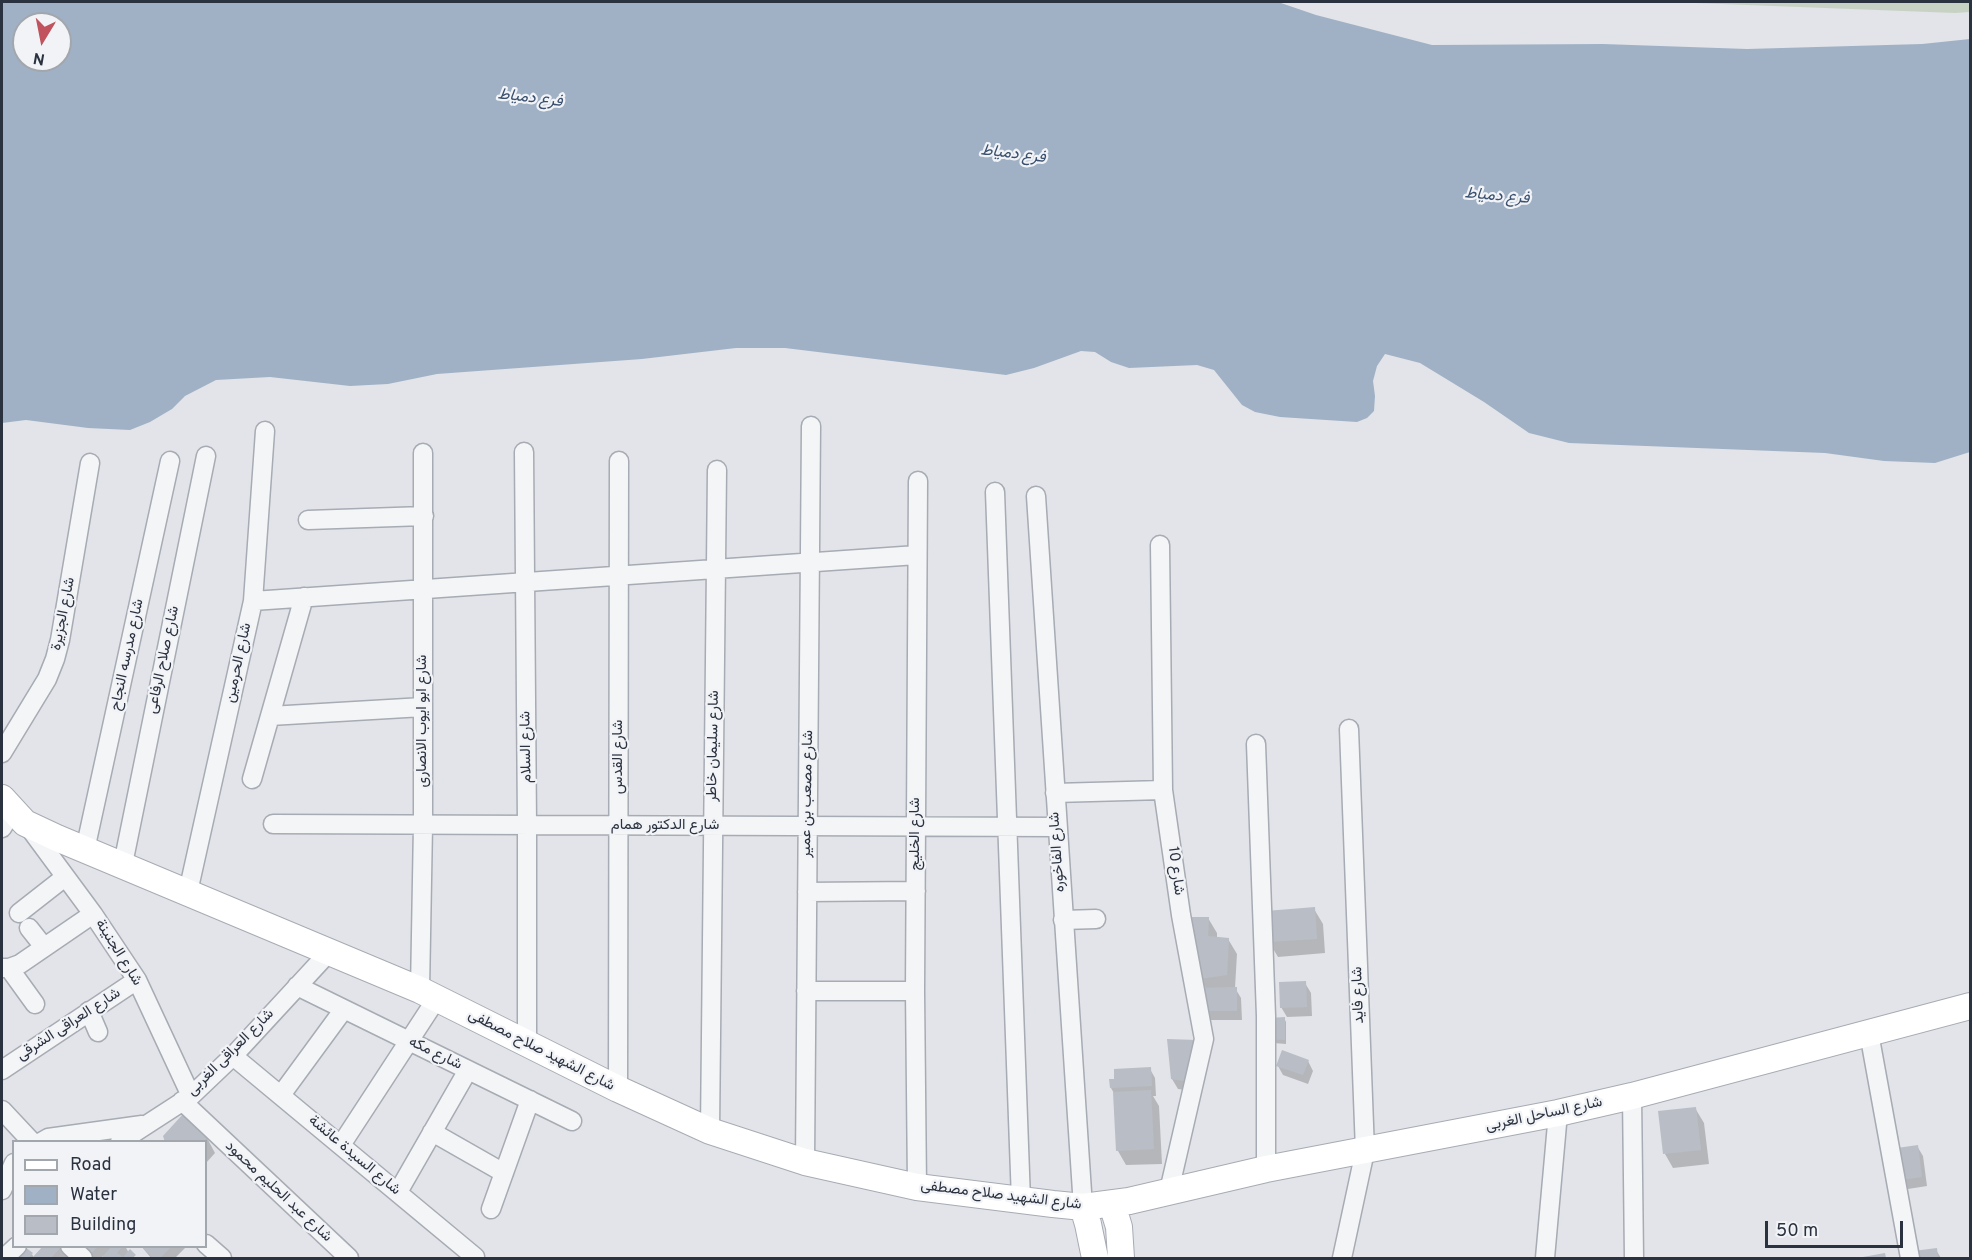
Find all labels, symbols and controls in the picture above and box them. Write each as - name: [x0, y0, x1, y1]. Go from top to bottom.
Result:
- north arrow: [12, 12, 72, 72]
- text: N: [32, 47, 47, 69]
- water label: فرع دمياط: [497, 86, 563, 112]
- water label: فرع دمياط: [980, 142, 1046, 168]
- water label: فرع دمياط: [1464, 185, 1530, 209]
- street label: شارع الجزيرة: [48, 576, 80, 652]
- street label: شارع مدرسه النجاح: [107, 597, 149, 713]
- street label: شارع صلاح الرفاعى: [144, 604, 184, 716]
- street label: شارع الحرمين: [222, 621, 256, 705]
- street label: شارع ابو ايوب الانصارى: [414, 655, 432, 787]
- street label: شارع سليمان خاطر: [704, 690, 724, 802]
- street label: شارع السلام: [517, 711, 537, 783]
- street label: شارع القدس: [610, 720, 628, 794]
- street label: شارع مصعب بن عمير: [798, 730, 818, 858]
- street label: شارع الخليج: [907, 797, 925, 871]
- street label: شارع الفاخوره: [1046, 811, 1070, 893]
- street label: شارع الدكتور همام: [611, 817, 719, 835]
- street label: شارع 10: [1163, 846, 1187, 896]
- street label: شارع الجنينة: [90, 916, 146, 990]
- street label: شارع فايد: [1349, 966, 1369, 1024]
- street label: شارع العراقى الشرقى: [14, 985, 124, 1065]
- street label: شارع العراقى الغربى: [184, 1006, 278, 1100]
- street label: شارع الشهيد صلاح مصطفى: [465, 1006, 617, 1096]
- street label: شارع مكه: [405, 1033, 465, 1075]
- street label: شارع الساحل الغربى: [1484, 1094, 1604, 1136]
- street label: شارع السيدة عائشة: [304, 1112, 404, 1200]
- street label: شارع عبد الحليم محمود: [221, 1138, 335, 1246]
- legend: [12, 1140, 207, 1248]
- text: Road: [70, 1154, 112, 1177]
- street label: شارع الشهيد صلاح مصطفى: [920, 1177, 1082, 1215]
- text: Water: [70, 1184, 117, 1207]
- scale bar: [1768, 1209, 1906, 1247]
- text: Building: [70, 1214, 136, 1237]
- text: 50 m: [1776, 1220, 1818, 1243]

